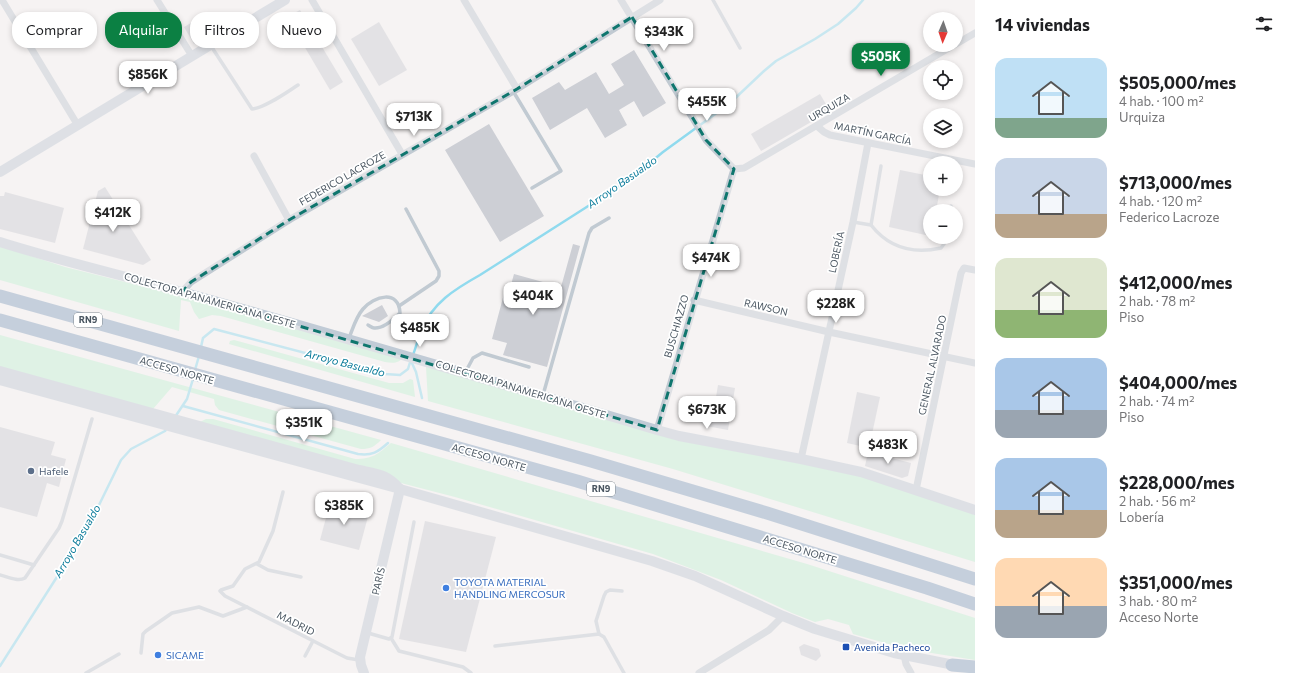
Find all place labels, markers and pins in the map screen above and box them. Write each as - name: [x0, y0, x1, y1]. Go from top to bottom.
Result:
- pin: $343K: [636, 18, 692, 52]
- pin: $505K: [853, 43, 909, 77]
- pin: $856K: [120, 61, 176, 95]
- pin: $455K: [679, 88, 735, 122]
- pin: $713K: [386, 103, 442, 137]
- pin: $412K: [85, 199, 141, 233]
- pin: $474K: [683, 244, 739, 278]
- pin: $404K: [505, 282, 561, 316]
- pin: $228K: [808, 290, 864, 324]
- pin: $485K: [392, 314, 448, 348]
- pin: $673K: [679, 396, 735, 430]
- pin: $351K: [276, 409, 332, 443]
- pin: $483K: [860, 431, 916, 465]
- place label: Hafele: [39, 465, 69, 477]
- marker: Hafele: [26, 466, 36, 476]
- pin: $385K: [316, 492, 372, 526]
- place label: TOYOTA MATERIAL HANDLING MERCOSUR: [454, 576, 566, 600]
- marker: TOYOTA MATERIAL HANDLING MERCOSUR: [441, 583, 451, 593]
- place label: Avenida Pacheco: [854, 641, 930, 653]
- marker: Avenida Pacheco: [841, 642, 851, 652]
- place label: SICAME: [166, 649, 204, 661]
- marker: SICAME: [153, 650, 163, 660]

